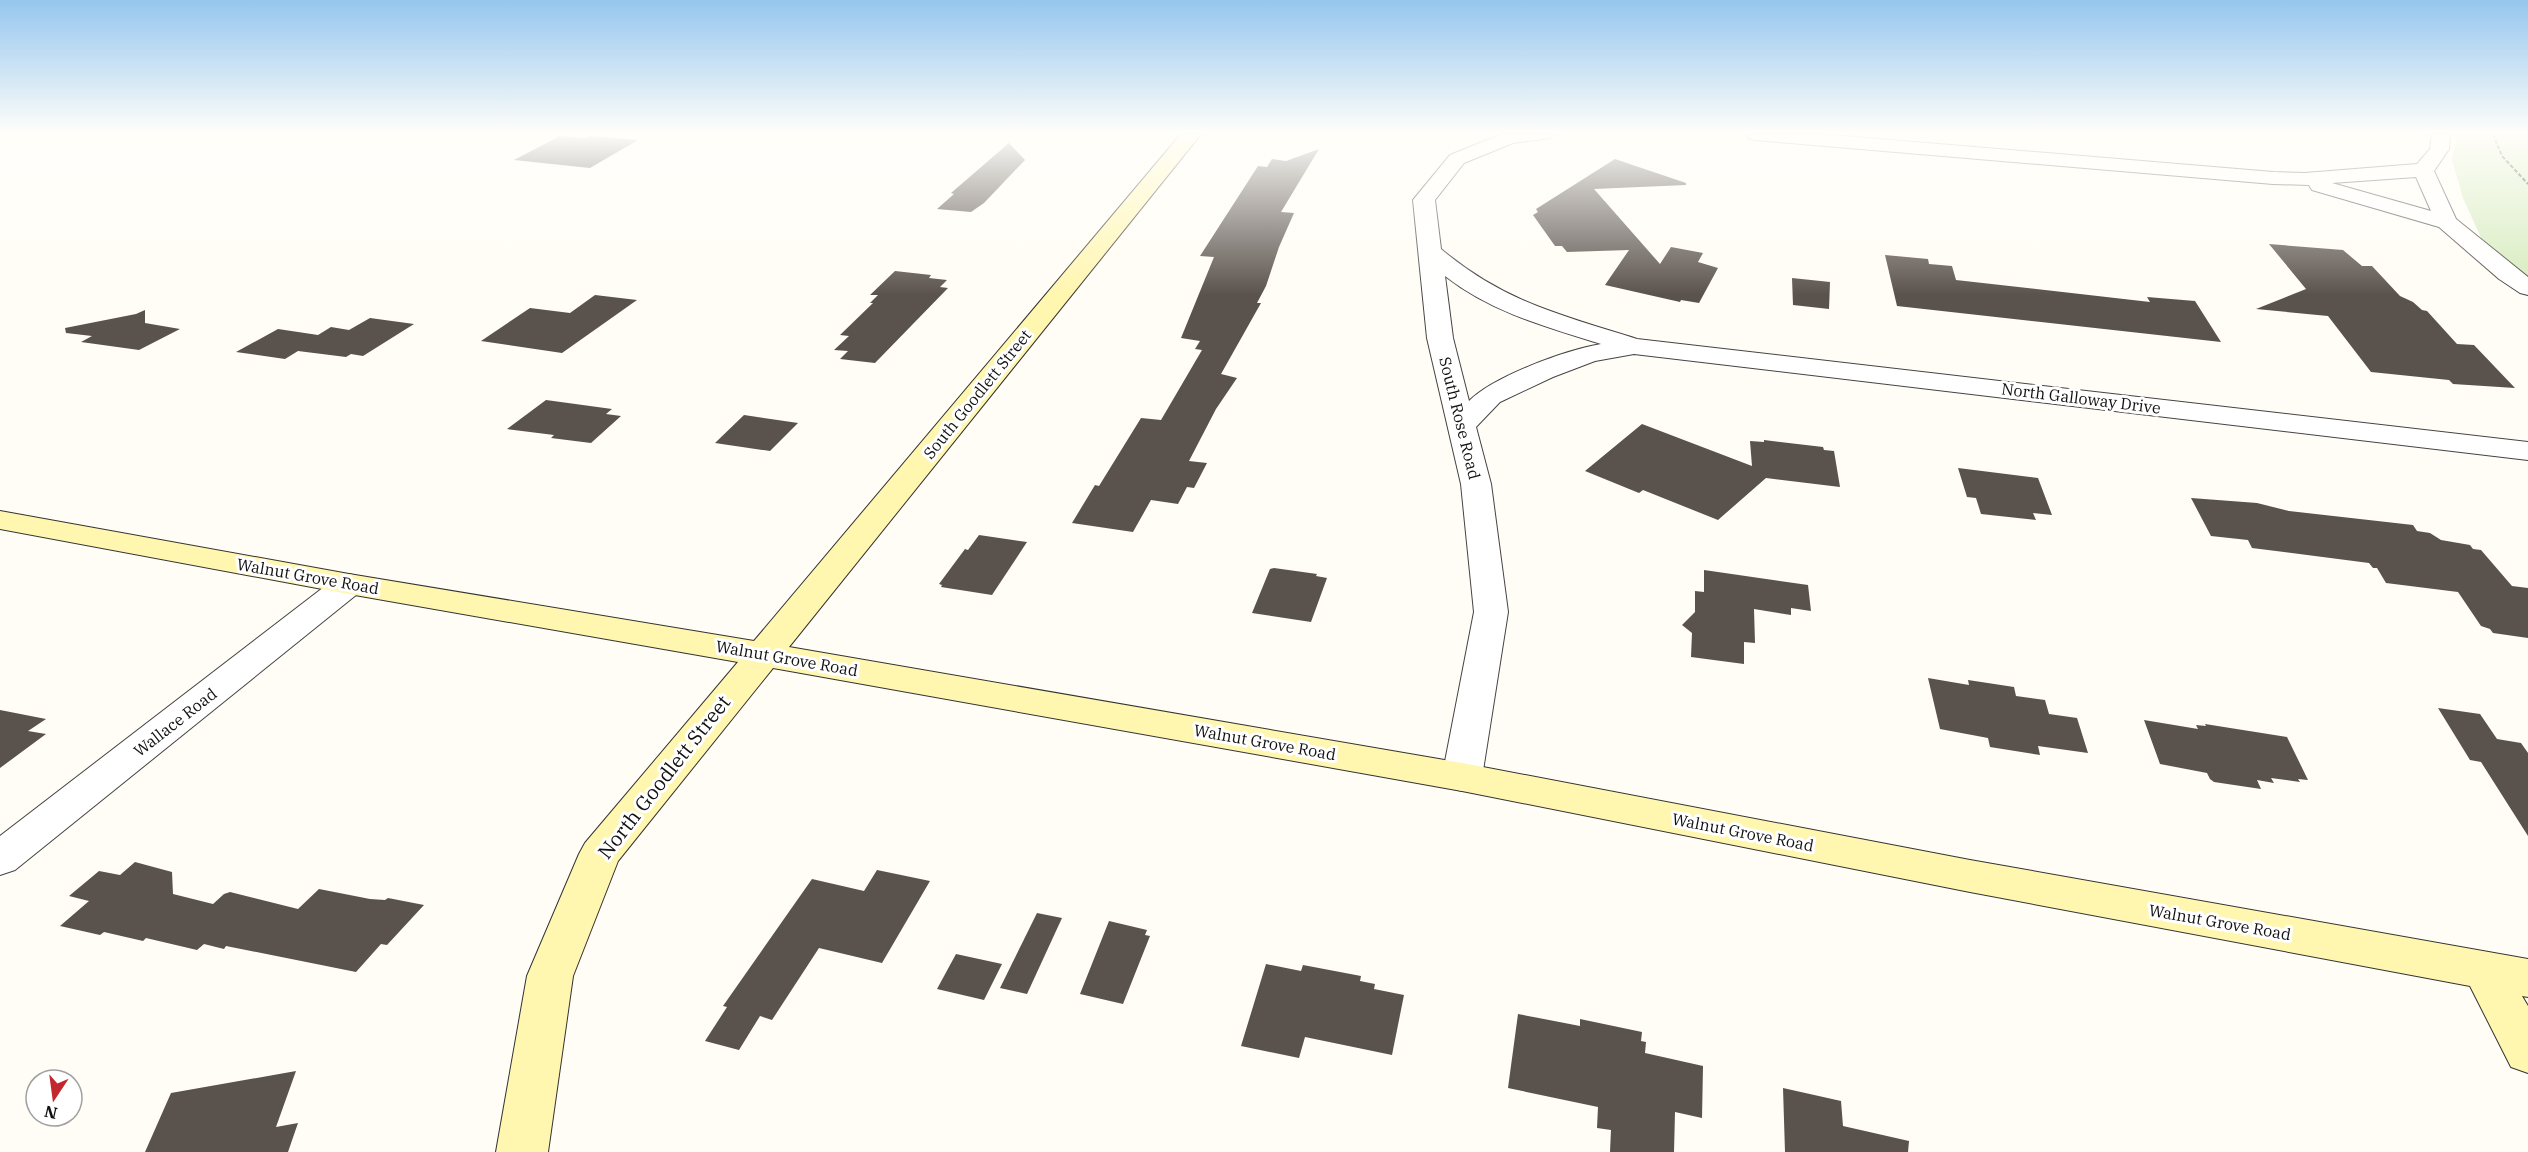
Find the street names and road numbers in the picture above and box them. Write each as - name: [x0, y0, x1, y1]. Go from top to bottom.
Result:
- street label: South Goodlett Street: [919, 325, 1035, 463]
- street label: South Rose Road: [1435, 355, 1485, 482]
- street label: North Galloway Drive: [2000, 378, 2162, 418]
- street label: Walnut Grove Road: [235, 554, 381, 598]
- street label: Walnut Grove Road: [714, 636, 860, 680]
- street label: Wallace Road: [129, 683, 221, 761]
- street label: North Goodlett Street: [591, 689, 736, 864]
- street label: Walnut Grove Road: [1192, 720, 1338, 764]
- street label: Walnut Grove Road: [1670, 808, 1816, 856]
- street label: Walnut Grove Road: [2147, 900, 2293, 944]

